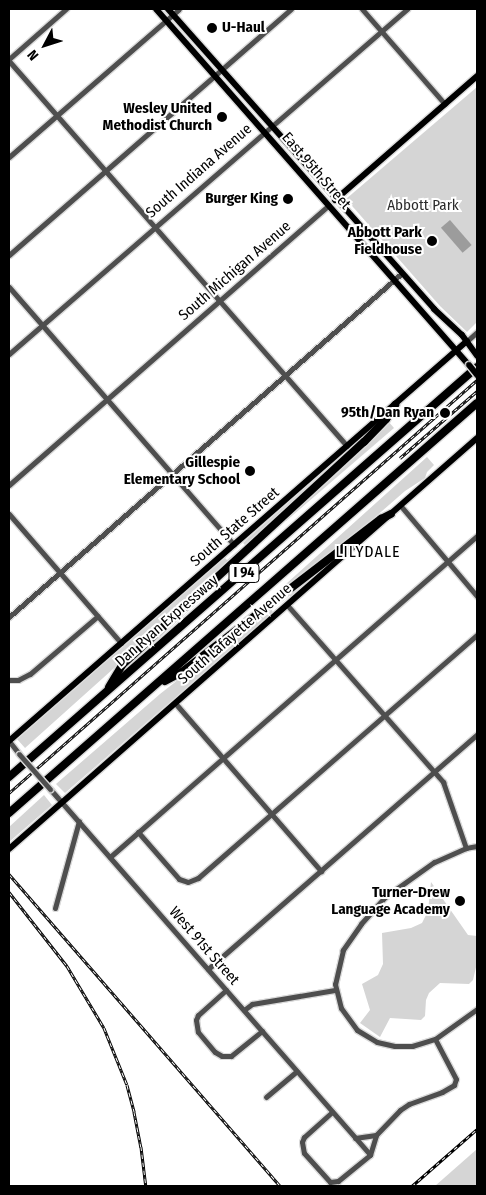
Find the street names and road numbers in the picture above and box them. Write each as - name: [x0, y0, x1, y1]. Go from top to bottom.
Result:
- street label: South Indiana Avenue: [142, 120, 256, 222]
- street label: East 95th Street: [278, 129, 354, 213]
- street label: South Michigan Avenue: [175, 217, 295, 325]
- street label: South State Street: [187, 484, 283, 570]
- road number: I 94: [228, 562, 260, 584]
- street label: Dan Ryan Expressway: [112, 571, 222, 671]
- street label: South Lafayette Avenue: [175, 580, 295, 688]
- street label: West 91st Street: [165, 903, 243, 989]

